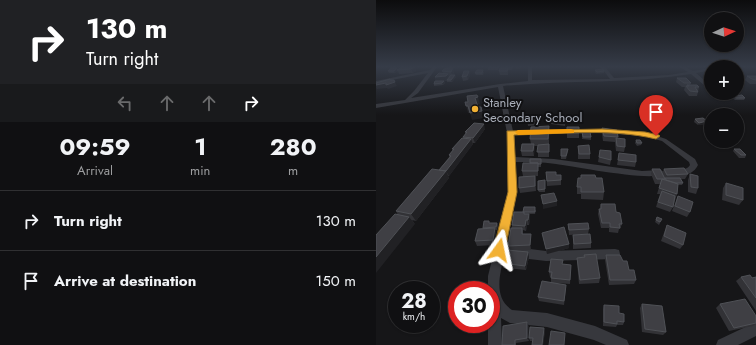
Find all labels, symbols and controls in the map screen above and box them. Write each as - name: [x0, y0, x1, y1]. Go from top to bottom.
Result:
- text: 130 m: [86, 8, 168, 49]
- north arrow: [704, 12, 744, 52]
- map controls: [704, 12, 744, 148]
- icon: right: [20, 16, 72, 68]
- text: Turn right: [86, 46, 158, 72]
- button: +: [704, 60, 744, 100]
- icon: left: [114, 92, 136, 114]
- icon: ahead: [156, 92, 178, 114]
- icon: ahead: [198, 92, 220, 114]
- icon: right: [240, 92, 262, 114]
- place label: Stanley Secondary School: [483, 93, 582, 127]
- pin: [639, 95, 673, 136]
- icon: arrive: [645, 101, 667, 123]
- marker: Stanley Secondary School: [470, 104, 480, 114]
- button: −: [704, 108, 744, 148]
- text: 09:59: [59, 129, 131, 164]
- text: 1: [194, 129, 206, 164]
- text: 280: [270, 129, 317, 164]
- text: Arrival: [77, 161, 113, 180]
- text: min: [190, 161, 210, 180]
- text: m: [288, 161, 298, 180]
- icon: right: [20, 210, 42, 232]
- text: Turn right: [54, 210, 122, 232]
- text: 130 m: [316, 210, 356, 232]
- position arrow: [478, 229, 520, 271]
- icon: arrive: [20, 270, 42, 292]
- text: Arrive at destination: [54, 270, 196, 292]
- text: 150 m: [316, 270, 356, 292]
- speed limit sign: 30: [448, 281, 500, 333]
- text: 28: [401, 287, 427, 316]
- text: km/h: [403, 309, 425, 324]

